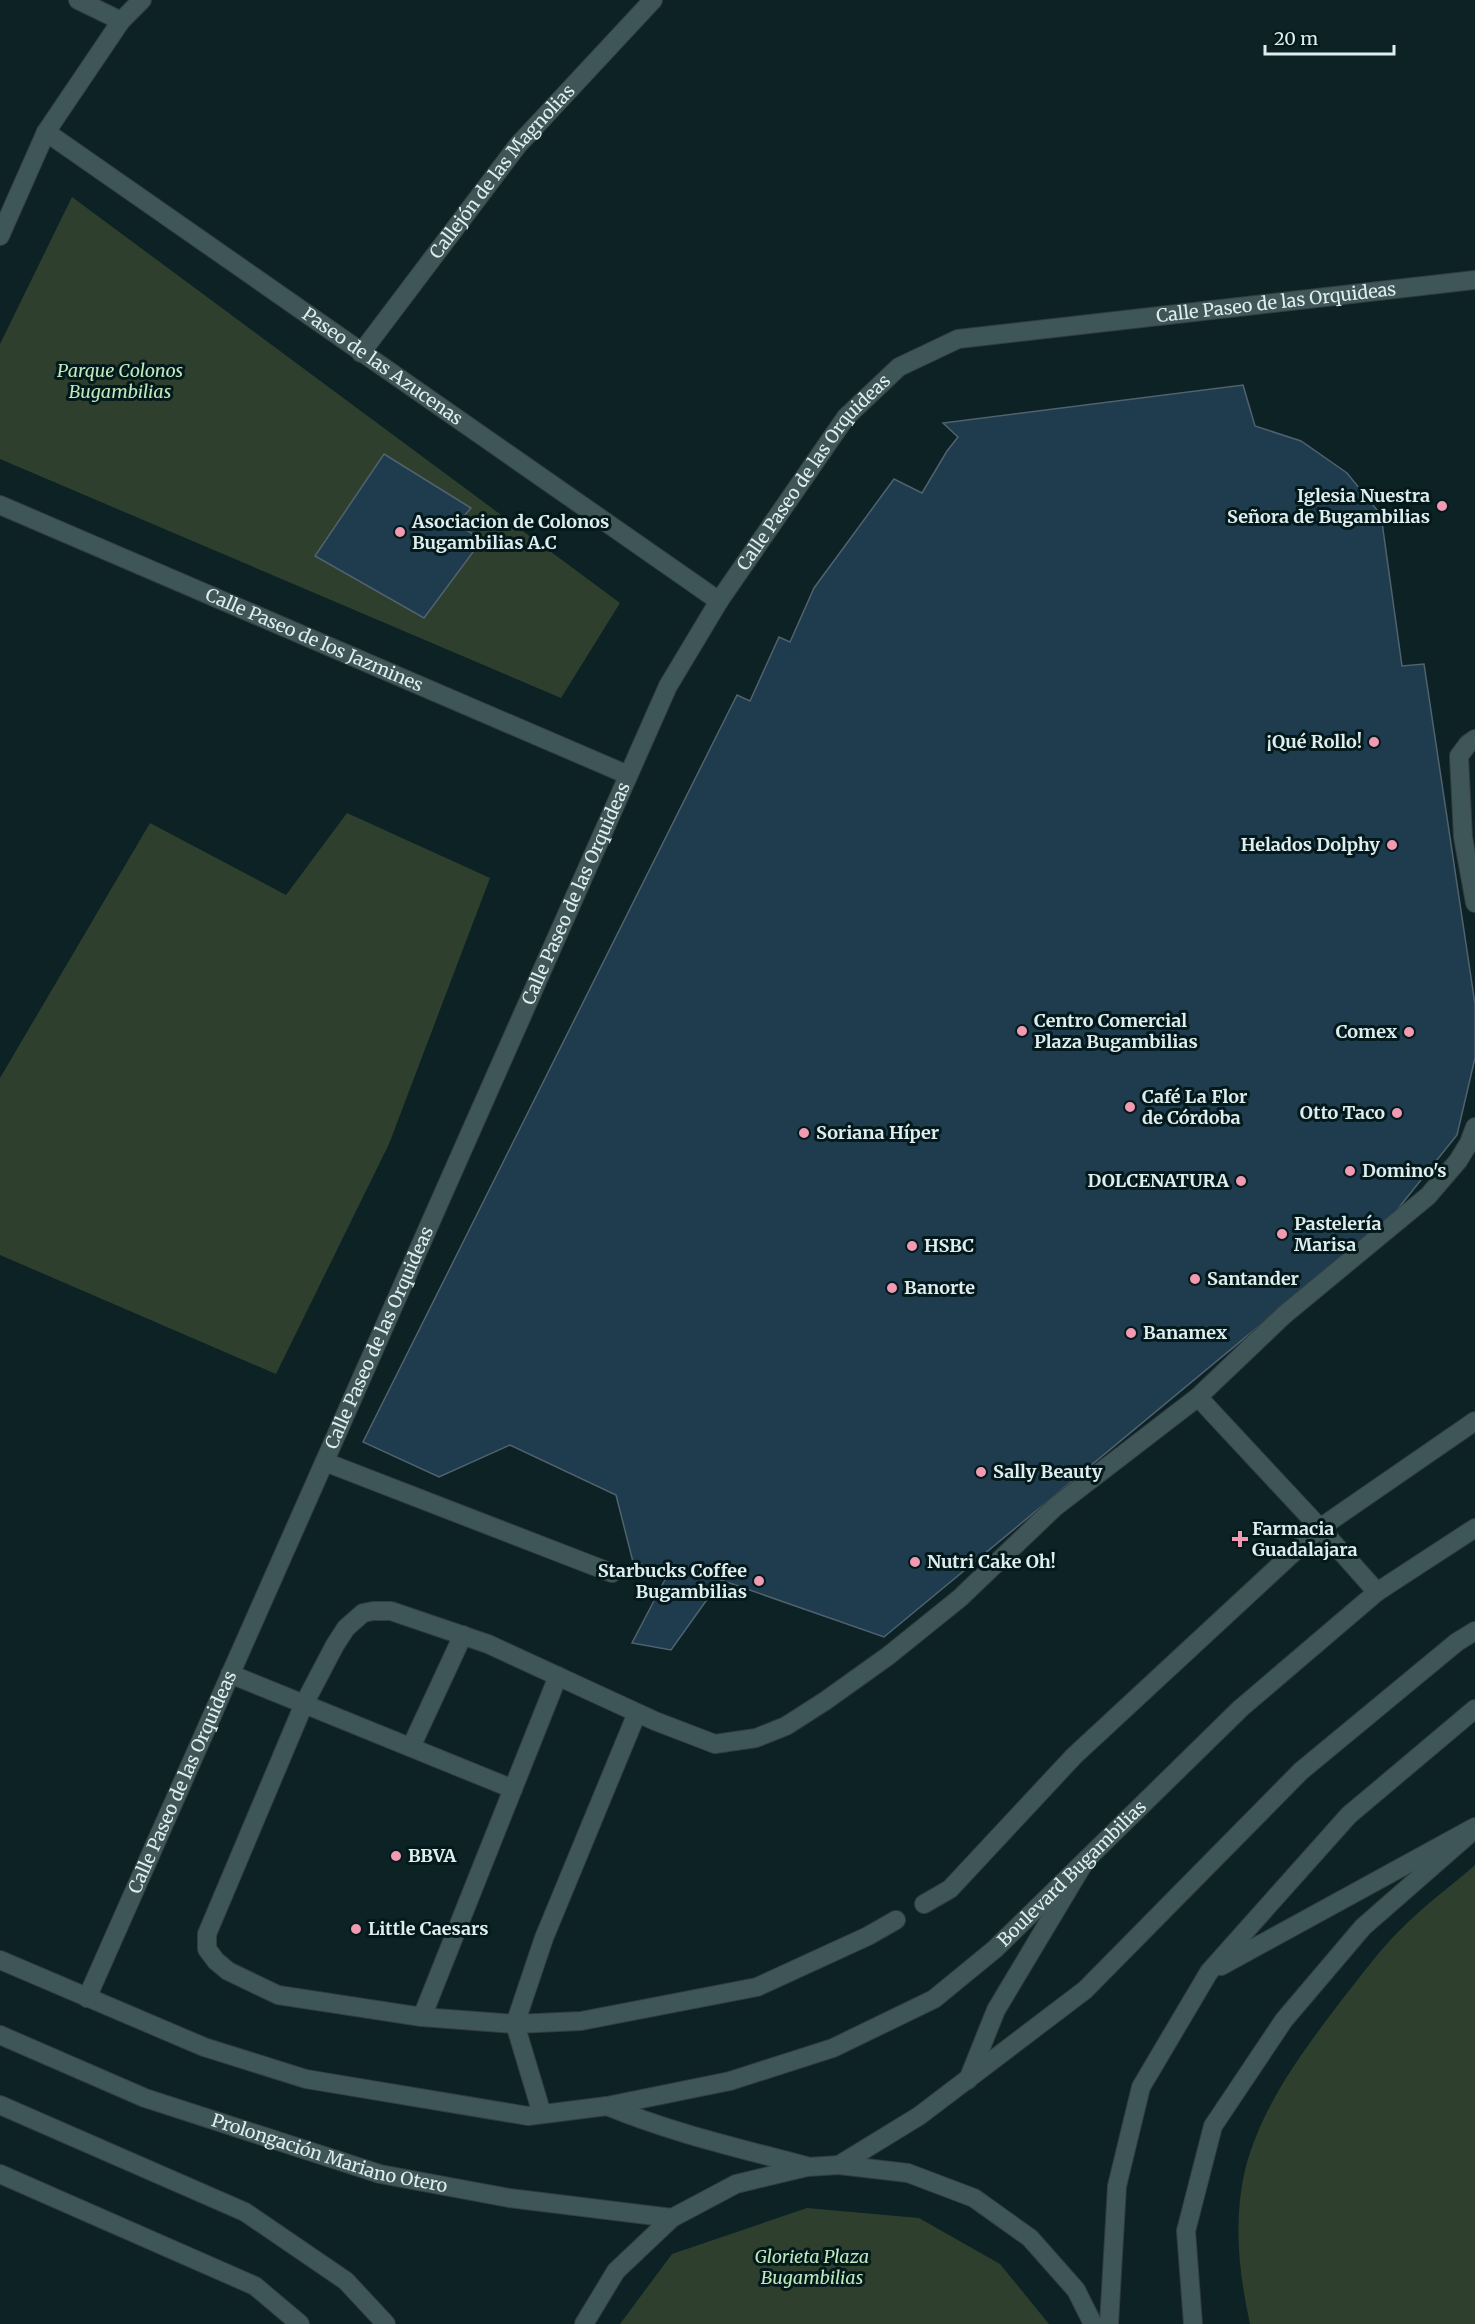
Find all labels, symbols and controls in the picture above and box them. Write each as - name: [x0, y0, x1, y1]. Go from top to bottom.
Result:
- scale bar: [1265, 18, 1394, 56]
- text: 20 m: [1274, 27, 1318, 50]
- street label: Callejón de las Magnolias: [424, 79, 580, 263]
- street label: Calle Paseo de las Orquideas: [1155, 277, 1397, 327]
- street label: Paseo de las Azucenas: [298, 302, 467, 430]
- park label: Parque Colonos Bugambilias: [57, 359, 183, 403]
- street label: Calle Paseo de las Orquideas: [732, 369, 895, 575]
- place label: Iglesia Nuestra Señora de Bugambilias: [1227, 484, 1430, 528]
- marker: Iglesia Nuestra Señora de Bugambilias: [1435, 499, 1449, 513]
- place label: Asociacion de Colonos Bugambilias A.C: [411, 510, 609, 554]
- marker: Asociacion de Colonos Bugambilias A.C: [393, 525, 407, 539]
- street label: Calle Paseo de los Jazmines: [202, 583, 427, 697]
- place label: ¡Qué Rollo!: [1267, 730, 1362, 753]
- marker: ¡Qué Rollo!: [1367, 735, 1381, 749]
- street label: Calle Paseo de las Orquideas: [516, 778, 635, 1008]
- place label: Helados Dolphy: [1241, 833, 1380, 856]
- marker: Helados Dolphy: [1385, 838, 1399, 852]
- place label: Centro Comercial Plaza Bugambilias: [1034, 1009, 1198, 1053]
- place label: Comex: [1336, 1020, 1397, 1043]
- marker: Centro Comercial Plaza Bugambilias: [1015, 1024, 1029, 1038]
- marker: Comex: [1402, 1025, 1416, 1039]
- place label: Café La Flor de Córdoba: [1142, 1085, 1247, 1129]
- marker: Café La Flor de Córdoba: [1123, 1100, 1137, 1114]
- place label: Otto Taco: [1300, 1101, 1385, 1124]
- marker: Otto Taco: [1390, 1106, 1404, 1120]
- place label: Soriana Híper: [816, 1121, 939, 1144]
- marker: Soriana Híper: [797, 1126, 811, 1140]
- place label: Domino's: [1362, 1159, 1447, 1182]
- marker: Domino's: [1343, 1164, 1357, 1178]
- place label: DOLCENATURA: [1088, 1169, 1229, 1192]
- marker: DOLCENATURA: [1234, 1174, 1248, 1188]
- place label: Pastelería Marisa: [1294, 1212, 1382, 1256]
- street label: Calle Paseo de las Orquideas: [320, 1223, 438, 1453]
- marker: Pastelería Marisa: [1275, 1227, 1289, 1241]
- place label: HSBC: [924, 1234, 974, 1257]
- marker: HSBC: [905, 1239, 919, 1253]
- place label: Santander: [1207, 1267, 1299, 1290]
- marker: Santander: [1188, 1272, 1202, 1286]
- place label: Banorte: [904, 1276, 975, 1299]
- marker: Banorte: [885, 1281, 899, 1295]
- place label: Banamex: [1143, 1321, 1227, 1344]
- marker: Banamex: [1124, 1326, 1138, 1340]
- place label: Sally Beauty: [993, 1460, 1103, 1483]
- marker: Sally Beauty: [974, 1465, 988, 1479]
- place label: Farmacia Guadalajara: [1252, 1517, 1358, 1561]
- marker: Farmacia Guadalajara: [1233, 1532, 1247, 1546]
- place label: Nutri Cake Oh!: [927, 1550, 1056, 1573]
- marker: Nutri Cake Oh!: [908, 1555, 922, 1569]
- place label: Starbucks Coffee Bugambilias: [598, 1559, 747, 1603]
- marker: Starbucks Coffee Bugambilias: [752, 1574, 766, 1588]
- street label: Calle Paseo de las Orquideas: [123, 1667, 242, 1897]
- street label: Boulevard Bugambilias: [992, 1795, 1151, 1951]
- place label: BBVA: [408, 1844, 456, 1867]
- marker: BBVA: [389, 1849, 403, 1863]
- place label: Little Caesars: [368, 1917, 489, 1940]
- marker: Little Caesars: [349, 1922, 363, 1936]
- street label: Prolongación Mariano Otero: [209, 2108, 449, 2197]
- park label: Glorieta Plaza Bugambilias: [755, 2245, 869, 2289]

